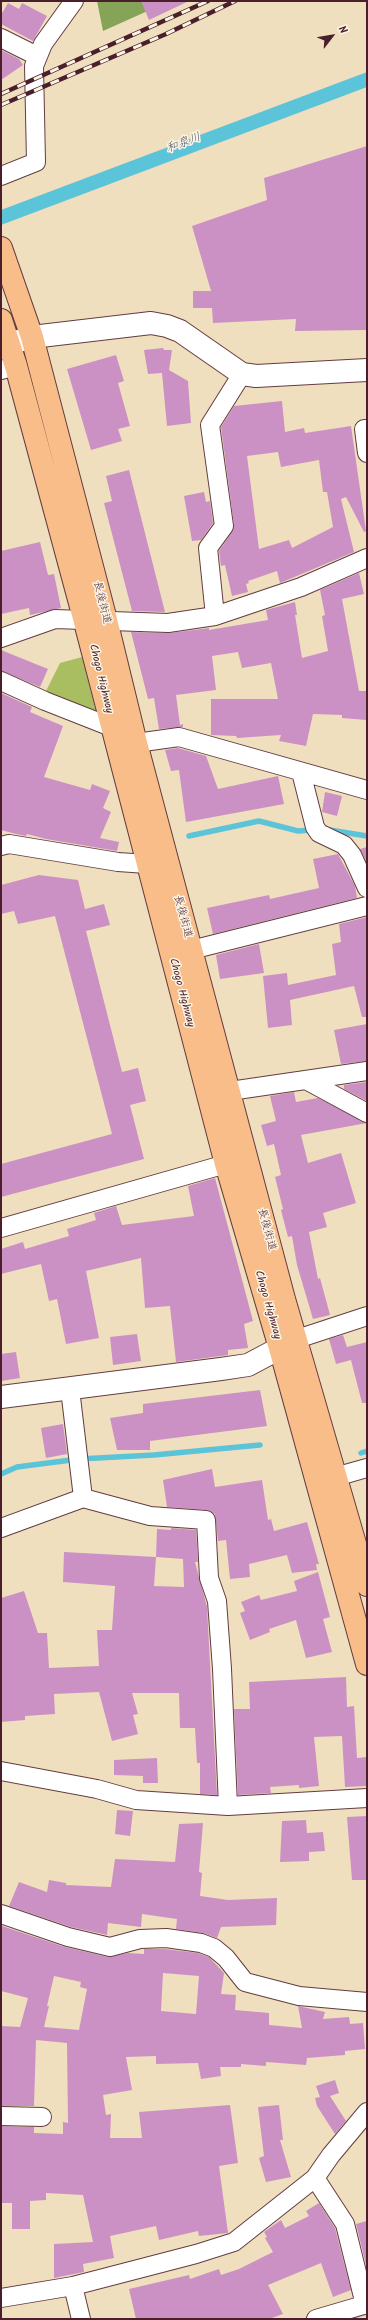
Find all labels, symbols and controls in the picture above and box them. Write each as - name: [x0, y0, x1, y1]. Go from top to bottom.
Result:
- north arrow: [312, 16, 352, 56]
- text: N: [333, 22, 352, 37]
- water label: 和泉川: [165, 131, 203, 157]
- street label: 長後街道: [89, 580, 113, 626]
- street label: Chogo Highway: [85, 643, 115, 715]
- street label: 長後街道: [170, 894, 194, 940]
- street label: Chogo Highway: [165, 957, 197, 1029]
- street label: 長後街道: [254, 1207, 278, 1253]
- street label: Chogo Highway: [251, 1269, 283, 1341]

